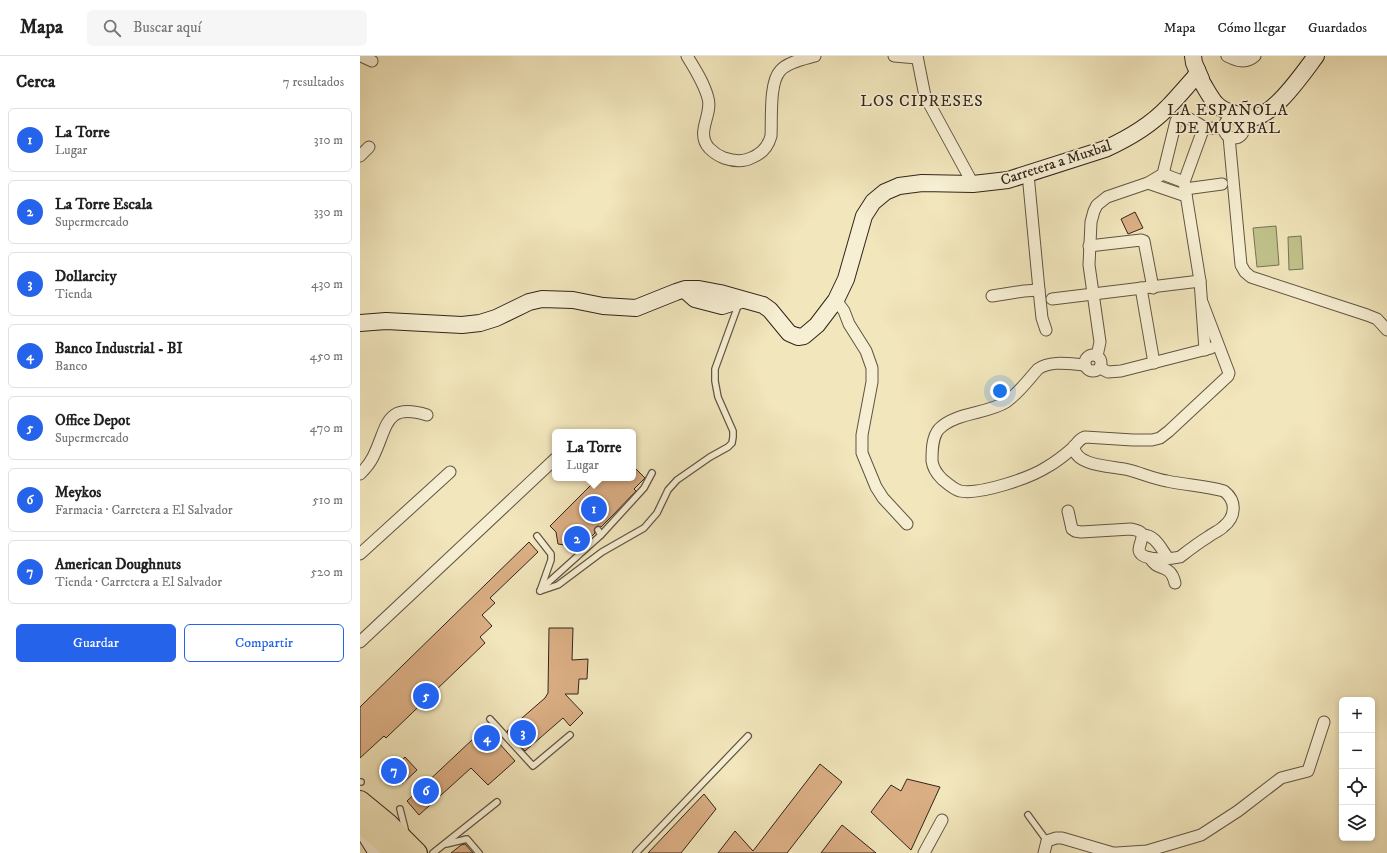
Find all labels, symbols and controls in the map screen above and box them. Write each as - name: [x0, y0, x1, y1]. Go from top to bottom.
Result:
- search box: [87, 10, 367, 46]
- text: Mapa: [20, 16, 63, 39]
- icon: search: [101, 17, 123, 39]
- text: Buscar aquí: [133, 18, 201, 37]
- text: Mapa: [1164, 19, 1195, 37]
- text: Cómo llegar: [1217, 19, 1286, 37]
- text: Guardados: [1308, 19, 1367, 37]
- text: Cerca: [16, 71, 55, 93]
- text: 7 resultados: [283, 74, 344, 90]
- district label: LOS CIPRESES: [860, 91, 984, 111]
- district label: LA ESPAÑOLA DE MUXBAL: [1167, 100, 1289, 138]
- text: La Torre: [55, 123, 110, 142]
- text: 1: [28, 132, 32, 148]
- text: 310 m: [314, 132, 343, 148]
- street label: Carretera a Muxbal: [998, 136, 1114, 190]
- text: Lugar: [55, 142, 87, 158]
- text: La Torre Escala: [55, 195, 152, 214]
- text: 2: [27, 204, 33, 220]
- text: 330 m: [314, 204, 343, 220]
- text: Supermercado: [55, 214, 129, 230]
- text: Dollarcity: [55, 267, 117, 286]
- text: 3: [28, 276, 32, 292]
- text: 430 m: [311, 276, 343, 292]
- text: Tienda: [55, 286, 92, 302]
- text: Banco Industrial - BI: [55, 339, 183, 358]
- text: 4: [26, 348, 34, 364]
- text: 450 m: [310, 348, 343, 364]
- text: Banco: [55, 358, 87, 374]
- your location: [990, 381, 1010, 401]
- text: Office Depot: [55, 411, 130, 430]
- text: 5: [27, 420, 33, 436]
- text: 470 m: [310, 420, 343, 436]
- popup: [552, 429, 636, 481]
- text: Supermercado: [55, 430, 129, 446]
- text: La Torre: [567, 438, 621, 457]
- text: Lugar: [567, 457, 599, 473]
- text: Meykos: [55, 483, 101, 502]
- text: 6: [27, 492, 33, 508]
- text: 510 m: [312, 492, 343, 508]
- pin: 1: [581, 494, 607, 524]
- text: Farmacia · Carretera a El Salvador: [55, 502, 233, 518]
- pin: 2: [564, 524, 590, 554]
- text: American Doughnuts: [55, 555, 181, 574]
- text: 7: [27, 564, 33, 580]
- text: 520 m: [311, 564, 343, 580]
- text: Tienda · Carretera a El Salvador: [55, 574, 222, 590]
- button: Guardar: [16, 624, 176, 662]
- button: Compartir: [184, 624, 344, 662]
- pin: 5: [413, 681, 439, 711]
- map controls: [1339, 697, 1375, 841]
- button: +: [1339, 697, 1375, 733]
- pin: 3: [510, 718, 536, 748]
- pin: 4: [474, 723, 500, 753]
- button: −: [1339, 733, 1375, 769]
- pin: 7: [381, 756, 407, 786]
- button: locate: [1339, 769, 1375, 805]
- pin: 6: [413, 776, 439, 806]
- button: layers: [1339, 805, 1375, 841]

